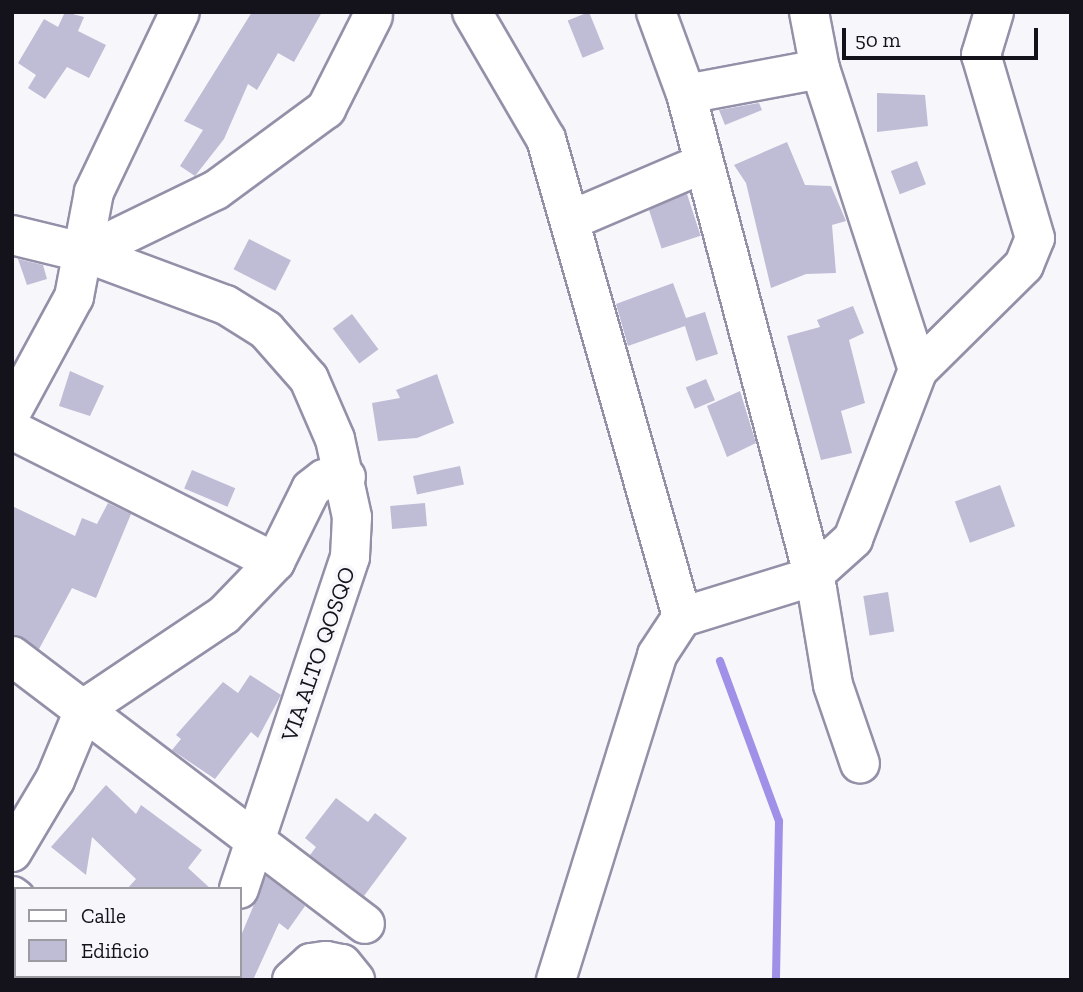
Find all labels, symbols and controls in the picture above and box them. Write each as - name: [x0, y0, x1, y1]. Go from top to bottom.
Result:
- scale bar: [845, 14, 1041, 58]
- text: 50 m: [855, 27, 901, 52]
- street label: VIA ALTO QOSQO: [275, 562, 361, 746]
- legend: [14, 887, 242, 978]
- text: Calle: [81, 903, 126, 928]
- text: Edificio: [81, 938, 149, 963]

